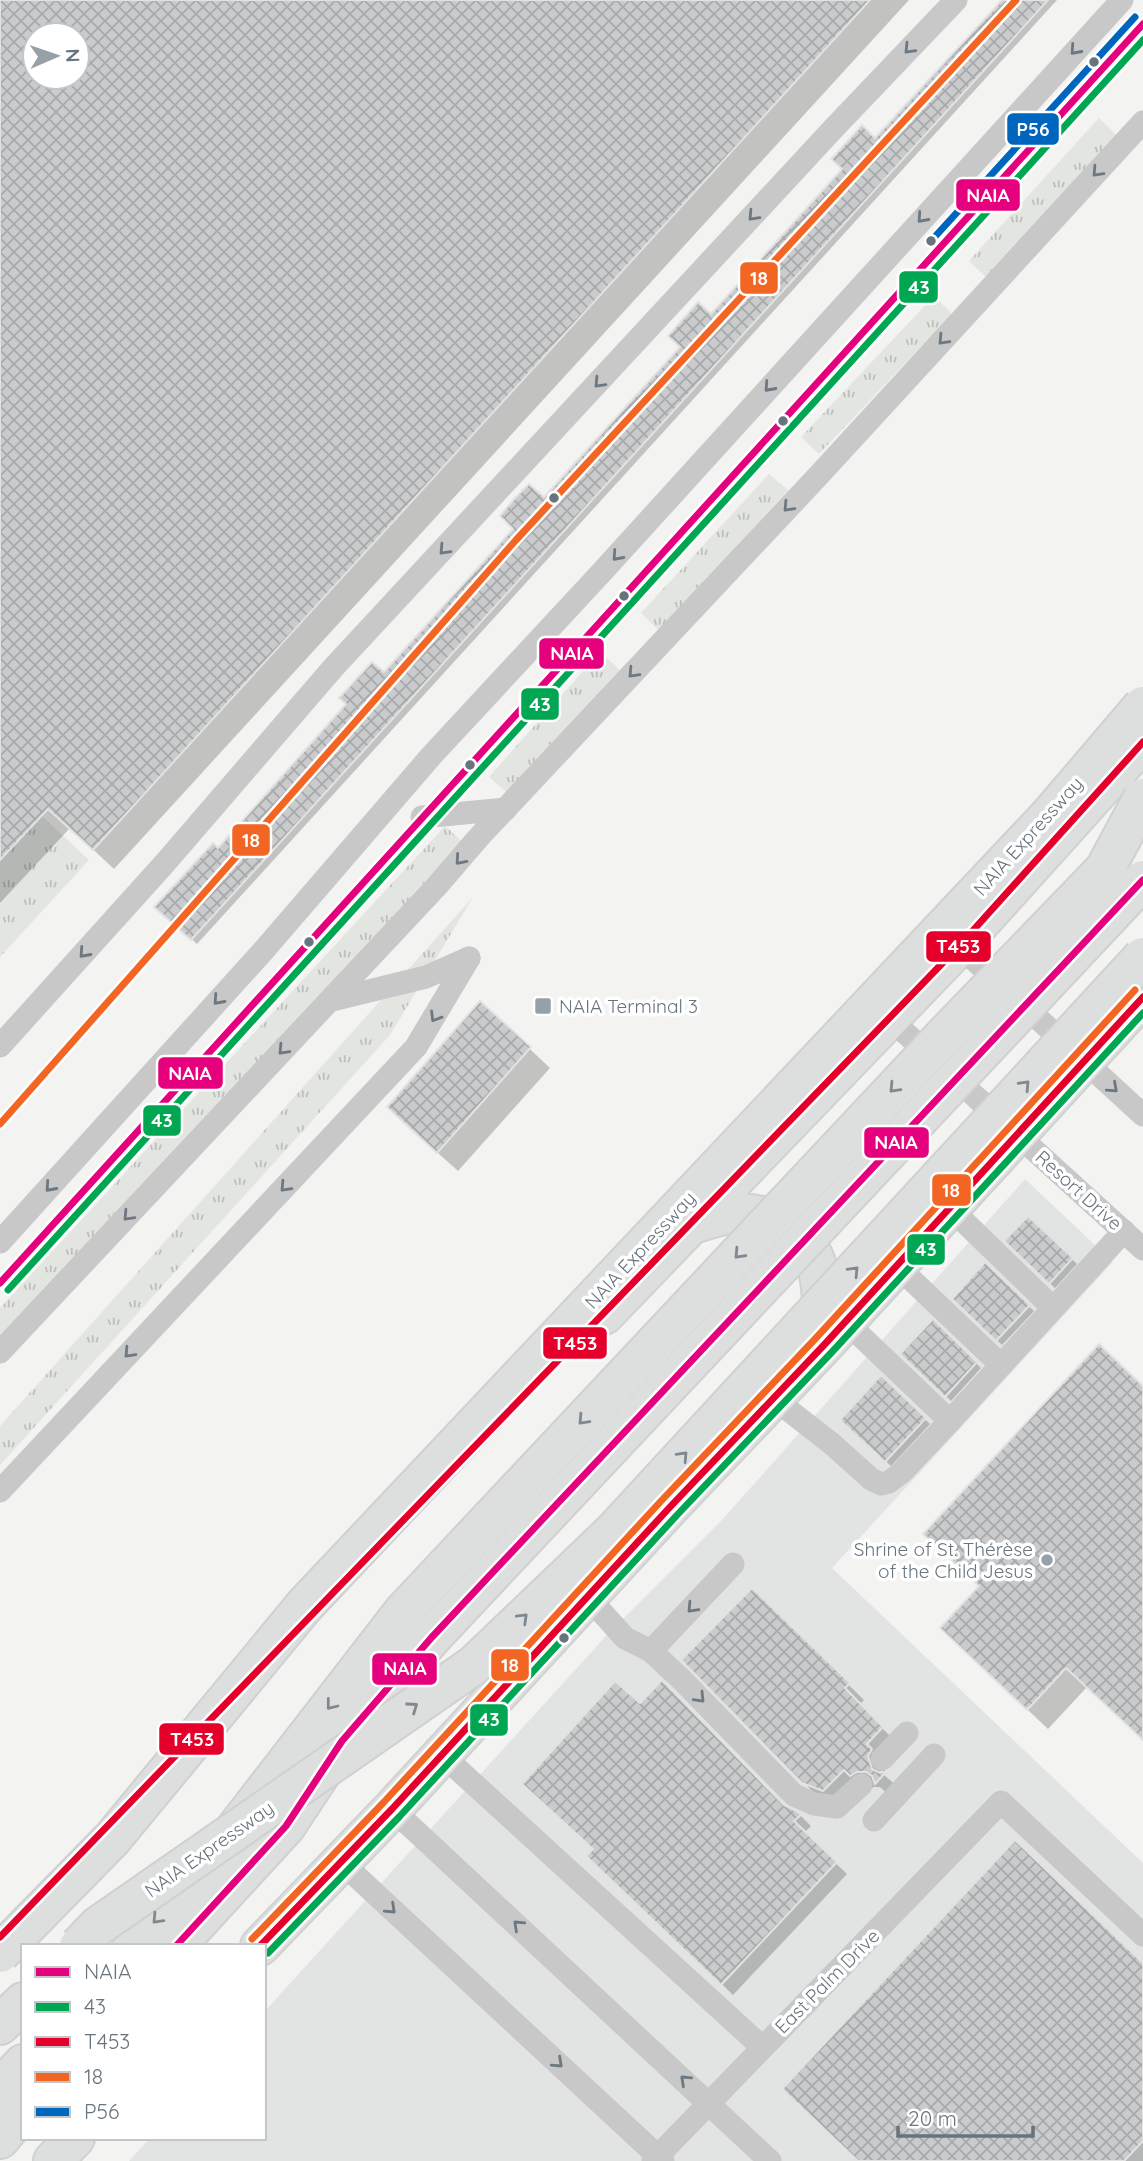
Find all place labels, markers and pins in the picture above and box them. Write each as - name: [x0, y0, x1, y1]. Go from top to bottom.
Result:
- unlabelled marker: [1087, 55, 1101, 69]
- unlabelled marker: [924, 234, 938, 248]
- unlabelled marker: [776, 414, 790, 428]
- unlabelled marker: [547, 491, 561, 505]
- unlabelled marker: [617, 589, 631, 603]
- unlabelled marker: [463, 758, 477, 772]
- unlabelled marker: [302, 935, 316, 949]
- place label: NAIA Terminal 3: [559, 994, 698, 1018]
- marker: NAIA Terminal 3: [533, 996, 553, 1016]
- place label: Shrine of St. Thérèse of the Child Jesus: [854, 1537, 1033, 1583]
- marker: Shrine of St. Thérèse of the Child Jesus: [1039, 1552, 1055, 1568]
- unlabelled marker: [557, 1631, 571, 1645]

